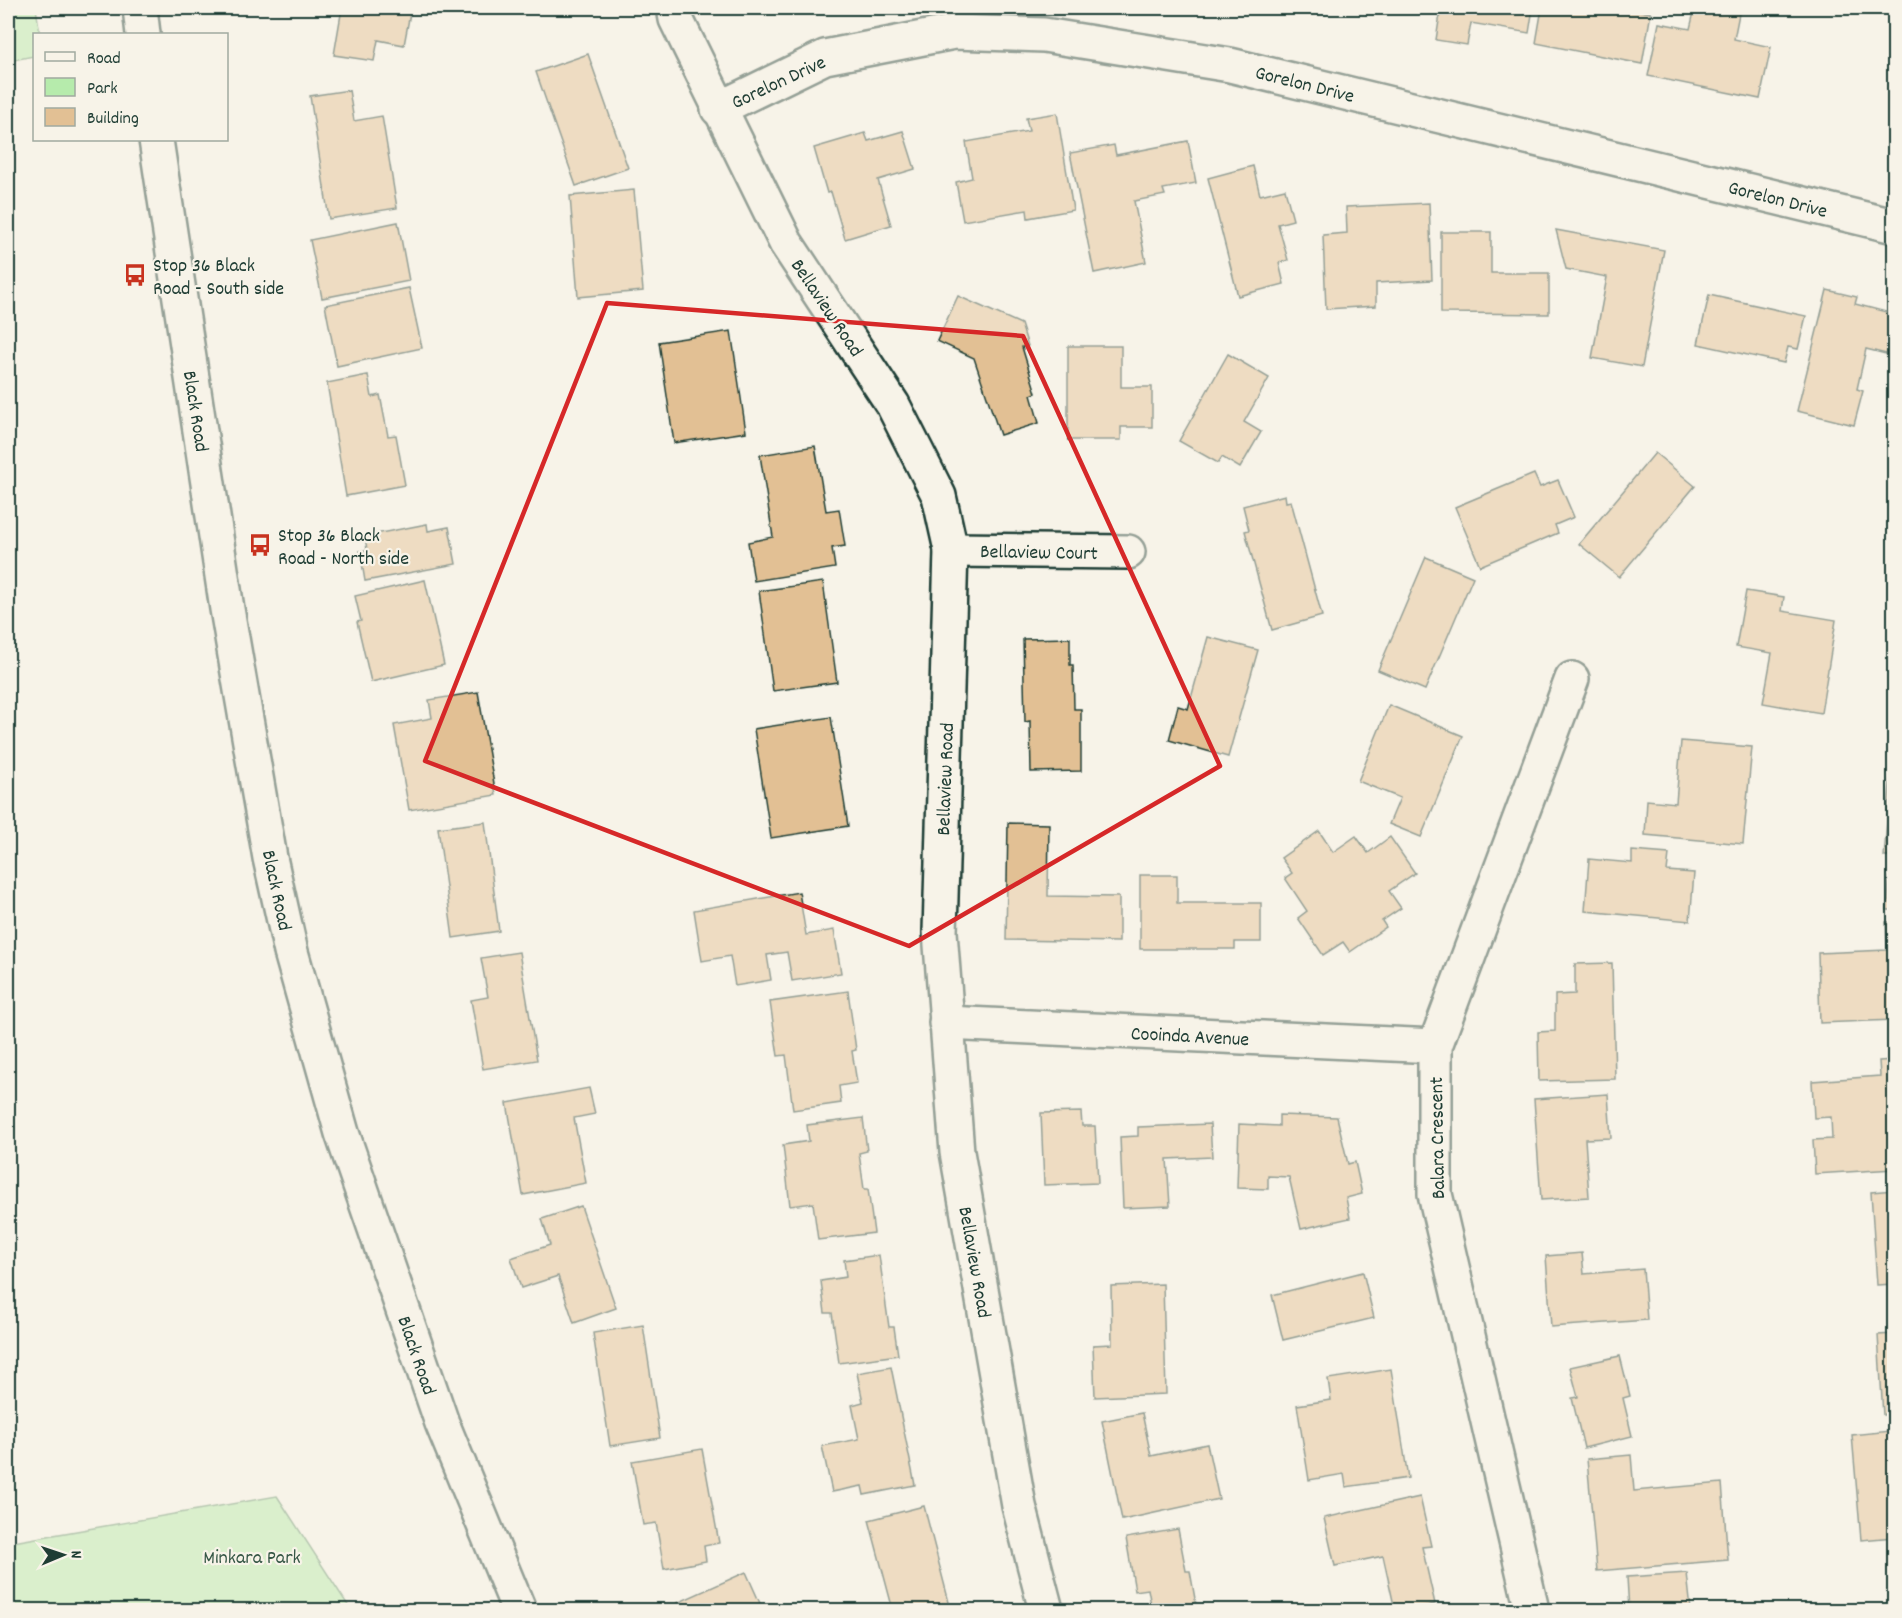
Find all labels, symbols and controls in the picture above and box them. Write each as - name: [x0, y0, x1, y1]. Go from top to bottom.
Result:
- legend: [33, 33, 228, 141]
- text: Road: [87, 47, 121, 72]
- street label: Gorelon Drive: [727, 50, 831, 118]
- street label: Gorelon Drive: [1252, 60, 1357, 112]
- text: Park: [87, 77, 118, 102]
- text: Building: [87, 107, 139, 132]
- street label: Gorelon Drive: [1725, 175, 1830, 227]
- place label: Stop 36 Black Road - South side: [153, 253, 284, 304]
- street label: Bellaview Road: [782, 254, 869, 363]
- bus stop icon: Stop 36 Black Road - South side: [122, 262, 148, 288]
- street label: Black Road: [174, 369, 214, 454]
- place label: Stop 36 Black Road - North side: [278, 523, 409, 574]
- bus stop icon: Stop 36 Black Road - North side: [247, 532, 273, 558]
- street label: Bellaview Court: [980, 539, 1098, 569]
- street label: Bellaview Road: [931, 722, 963, 836]
- street label: Black Road: [253, 848, 297, 934]
- street label: Cooinda Avenue: [1130, 1021, 1250, 1055]
- street label: Balara Crescent: [1424, 1077, 1454, 1199]
- street label: Bellaview Road: [949, 1205, 997, 1321]
- street label: Black Road: [389, 1313, 442, 1399]
- north arrow: [33, 1525, 93, 1585]
- park label: Minkara Park: [203, 1545, 301, 1573]
- text: N: [64, 1550, 87, 1559]

